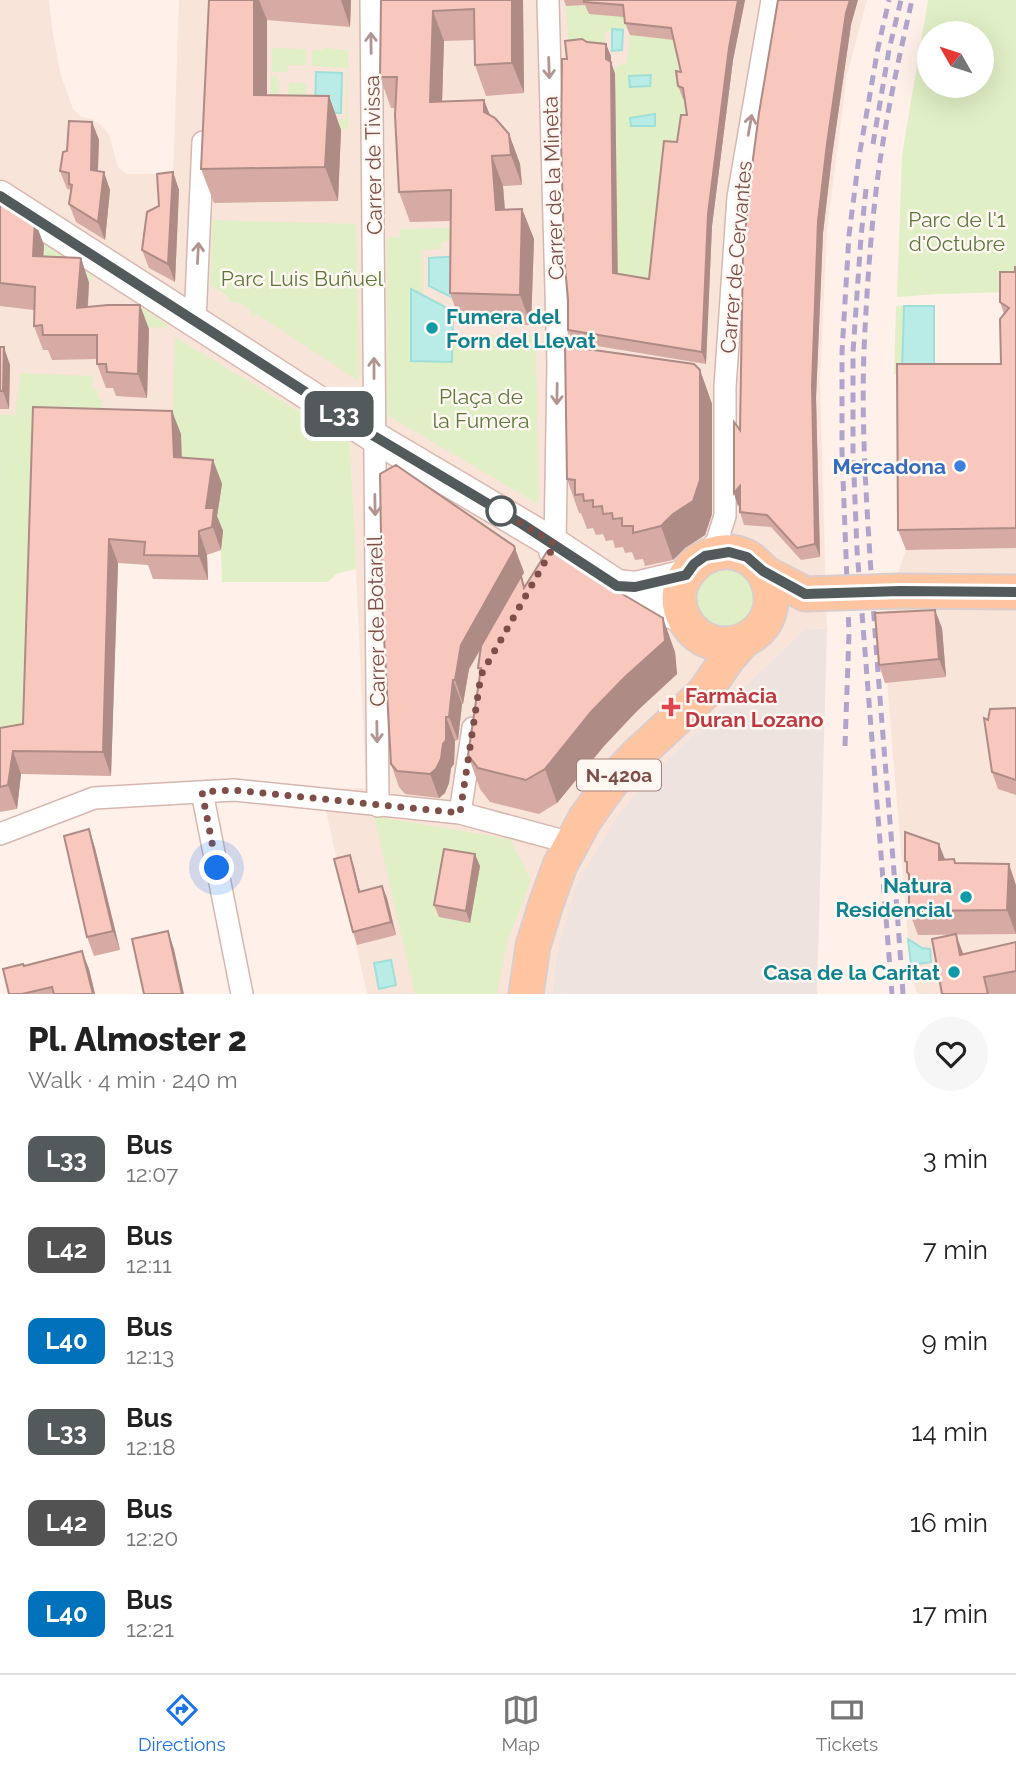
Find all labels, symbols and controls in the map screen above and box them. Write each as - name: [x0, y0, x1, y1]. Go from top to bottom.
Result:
- north arrow: [917, 21, 994, 98]
- map controls: [917, 21, 994, 98]
- one-way arrow: [364, 32, 378, 55]
- one-way arrow: [543, 56, 556, 79]
- street label: Carrer de Tivissa: [359, 75, 387, 235]
- street label: Carrer de la Mineta: [537, 96, 569, 280]
- one-way arrow: [744, 114, 757, 137]
- street label: Carrer de Cervantes: [715, 160, 757, 354]
- park label: Parc de l'1 d'Octubre: [908, 207, 1006, 256]
- one-way arrow: [192, 242, 205, 265]
- park label: Parc Luis Buñuel: [221, 266, 383, 291]
- place label: Fumera del Forn del Llevat: [446, 304, 596, 353]
- marker: Fumera del Forn del Llevat: [424, 320, 440, 336]
- one-way arrow: [367, 357, 381, 380]
- one-way arrow: [550, 382, 564, 405]
- park label: Plaça de la Fumera: [432, 384, 530, 433]
- line badge: L33: [299, 391, 379, 437]
- text: L33: [319, 399, 359, 428]
- place label: Mercadona: [833, 454, 946, 479]
- marker: Mercadona: [952, 458, 968, 474]
- one-way arrow: [368, 493, 382, 516]
- unlabelled marker: [486, 496, 516, 526]
- street label: Carrer de Botarell: [362, 535, 390, 707]
- place label: Farmàcia Duran Lozano: [685, 683, 824, 732]
- marker: Farmàcia Duran Lozano: [663, 699, 679, 715]
- one-way arrow: [370, 721, 384, 744]
- road number: N-420a: [577, 760, 661, 790]
- your location: [199, 850, 234, 885]
- place label: Natura Residencial: [835, 873, 952, 922]
- marker: Natura Residencial: [958, 889, 974, 905]
- place label: Casa de la Caritat: [763, 960, 940, 985]
- marker: Casa de la Caritat: [946, 964, 962, 980]
- button: heart: [914, 1017, 988, 1091]
- text: Pl. Almoster 2: [28, 1020, 247, 1059]
- text: Walk · 4 min · 240 m: [28, 1066, 238, 1093]
- text: Bus: [126, 1130, 173, 1160]
- text: L33: [46, 1144, 87, 1173]
- text: 3 min: [923, 1144, 988, 1174]
- text: 12:07: [126, 1160, 178, 1187]
- text: Bus: [126, 1221, 173, 1251]
- text: L42: [46, 1235, 87, 1264]
- text: 7 min: [923, 1235, 988, 1265]
- text: 12:11: [126, 1251, 172, 1278]
- text: Bus: [126, 1312, 173, 1342]
- text: L40: [45, 1326, 88, 1355]
- text: 9 min: [921, 1326, 988, 1356]
- text: 12:13: [126, 1342, 174, 1369]
- text: Bus: [126, 1403, 173, 1433]
- text: L33: [46, 1417, 87, 1446]
- text: 14 min: [911, 1417, 988, 1447]
- text: 12:18: [126, 1433, 176, 1460]
- text: Bus: [126, 1494, 173, 1524]
- text: L42: [46, 1508, 87, 1537]
- text: 16 min: [910, 1508, 988, 1538]
- text: 12:20: [126, 1524, 178, 1551]
- text: Bus: [126, 1585, 173, 1615]
- text: L40: [45, 1599, 88, 1628]
- text: 17 min: [912, 1599, 988, 1629]
- text: 12:21: [126, 1615, 174, 1642]
- tab: Directions: [138, 1691, 226, 1755]
- tab: Map: [501, 1691, 540, 1755]
- tab: Tickets: [816, 1691, 878, 1755]

